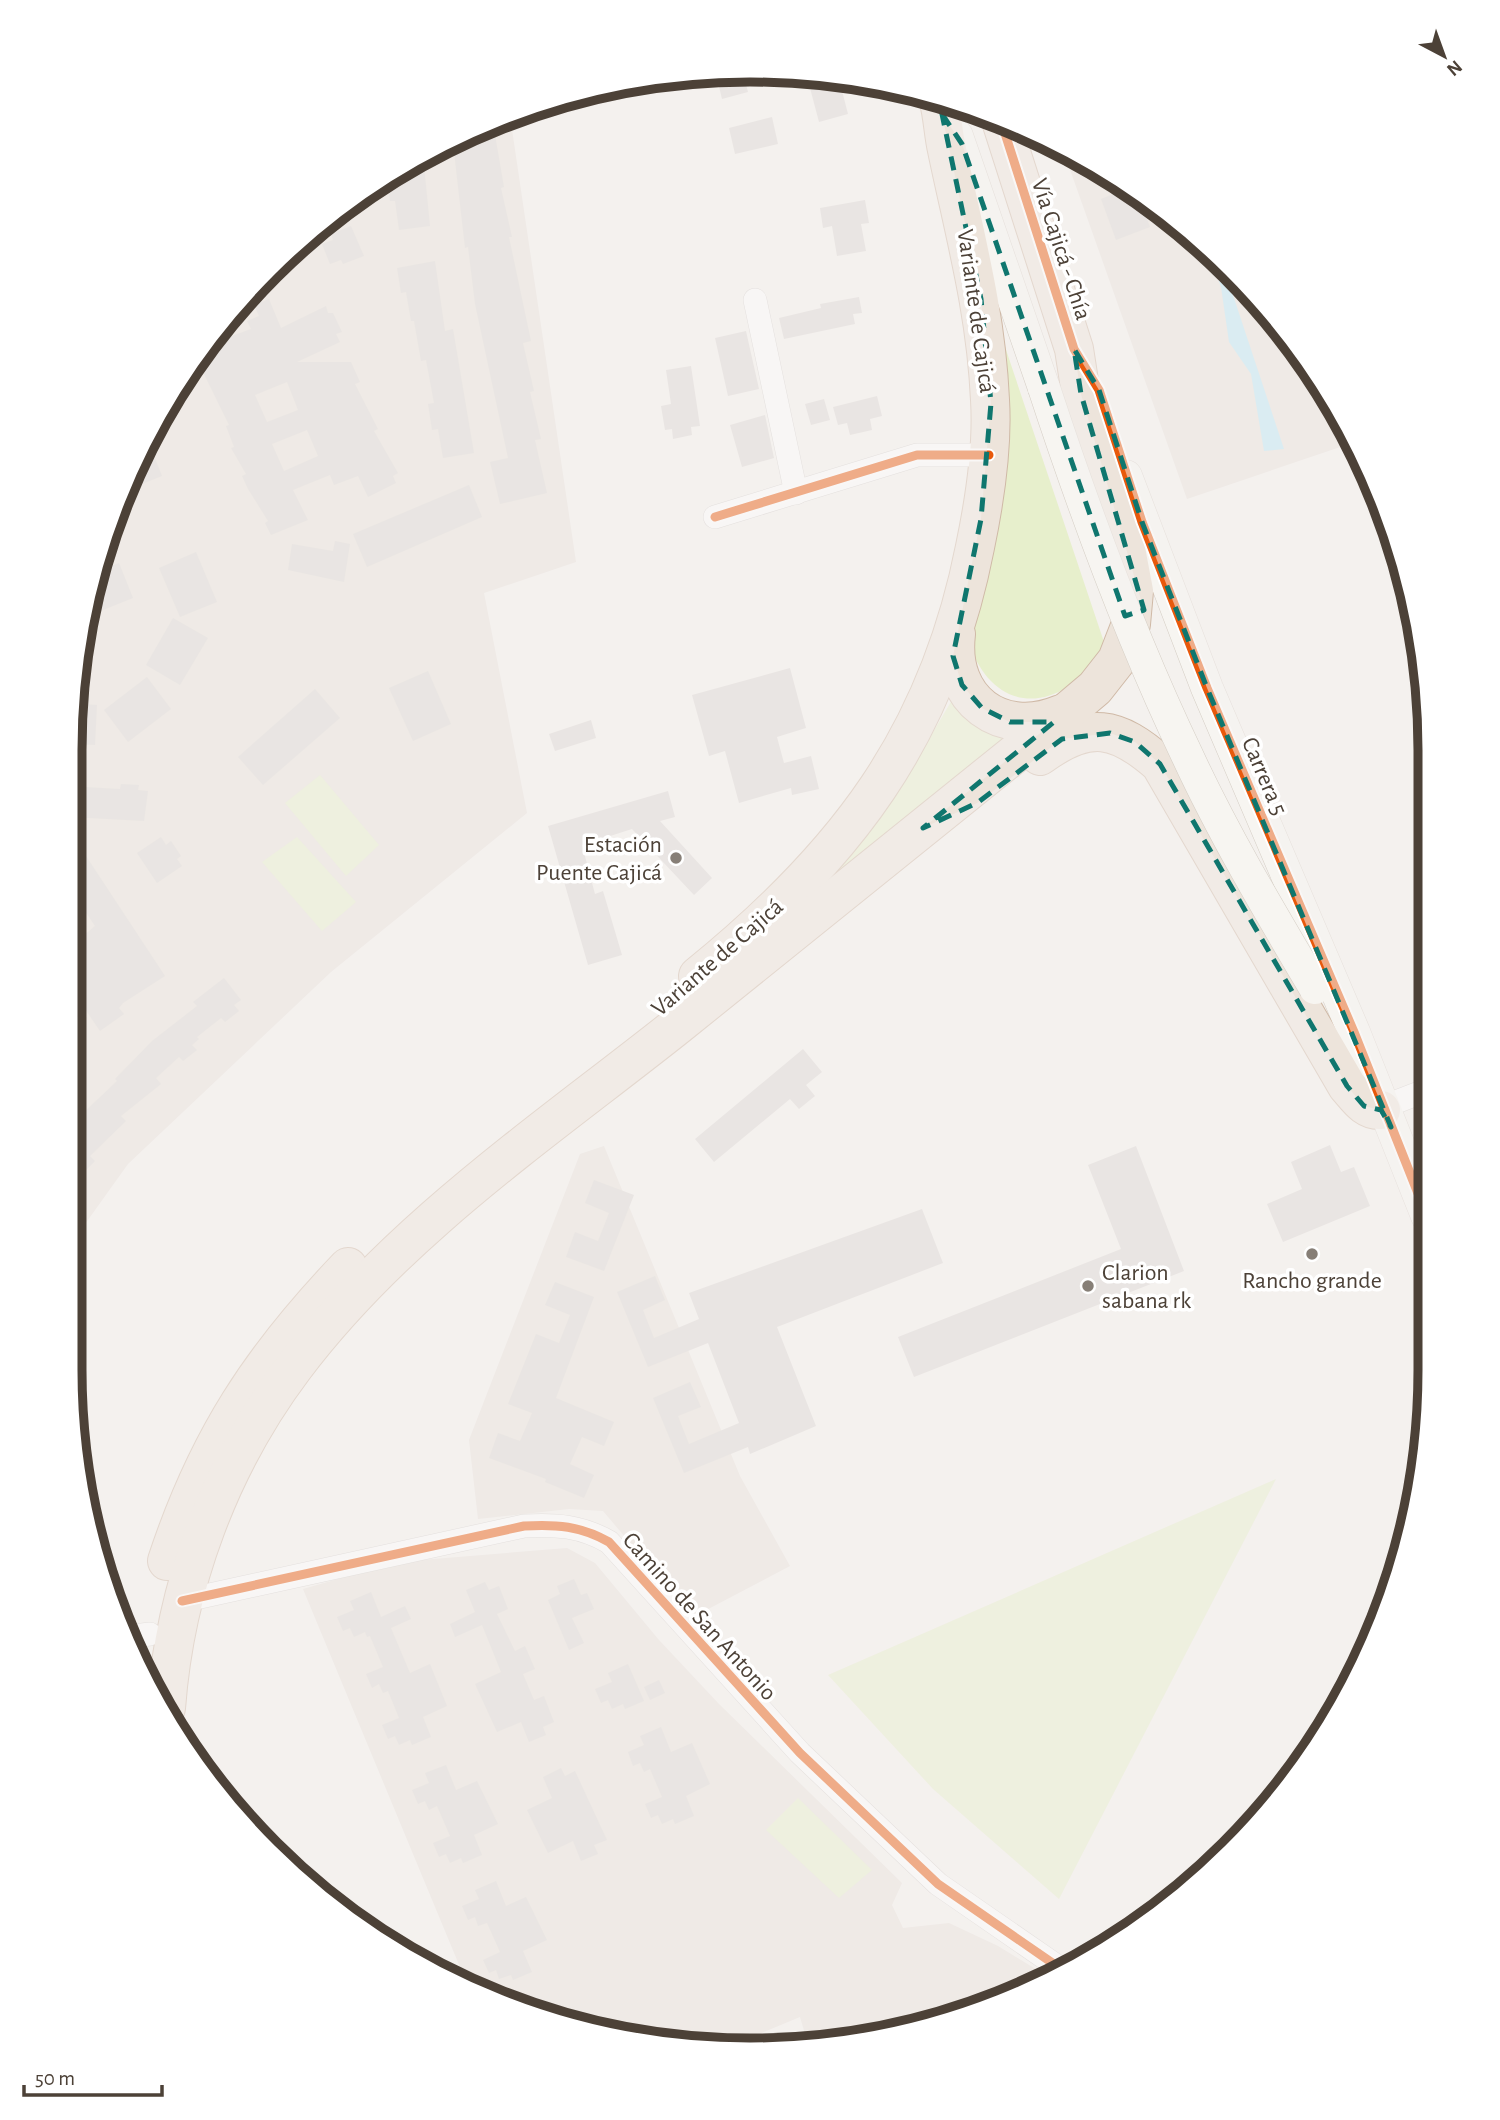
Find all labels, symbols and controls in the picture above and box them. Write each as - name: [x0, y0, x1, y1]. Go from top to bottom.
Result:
- north arrow: [1409, 21, 1479, 91]
- text: N: [1443, 56, 1465, 79]
- street label: Vía Cajicá - Chía: [1027, 176, 1095, 323]
- street label: Variante de Cajicá: [953, 228, 999, 395]
- street label: Carrera 5: [1237, 734, 1291, 819]
- place label: Estación Puente Cajicá: [536, 833, 662, 885]
- marker: Estación Puente Cajicá: [668, 850, 684, 866]
- street label: Variante de Cajicá: [647, 894, 788, 1021]
- marker: Rancho grande: [1304, 1246, 1320, 1262]
- place label: Clarion sabana rk: [1102, 1261, 1191, 1313]
- place label: Rancho grande: [1242, 1269, 1382, 1293]
- marker: Clarion sabana rk: [1080, 1278, 1096, 1294]
- street label: Camino de San Antonio: [618, 1528, 781, 1705]
- scale bar: [24, 2054, 163, 2098]
- text: 50 m: [35, 2068, 75, 2089]

